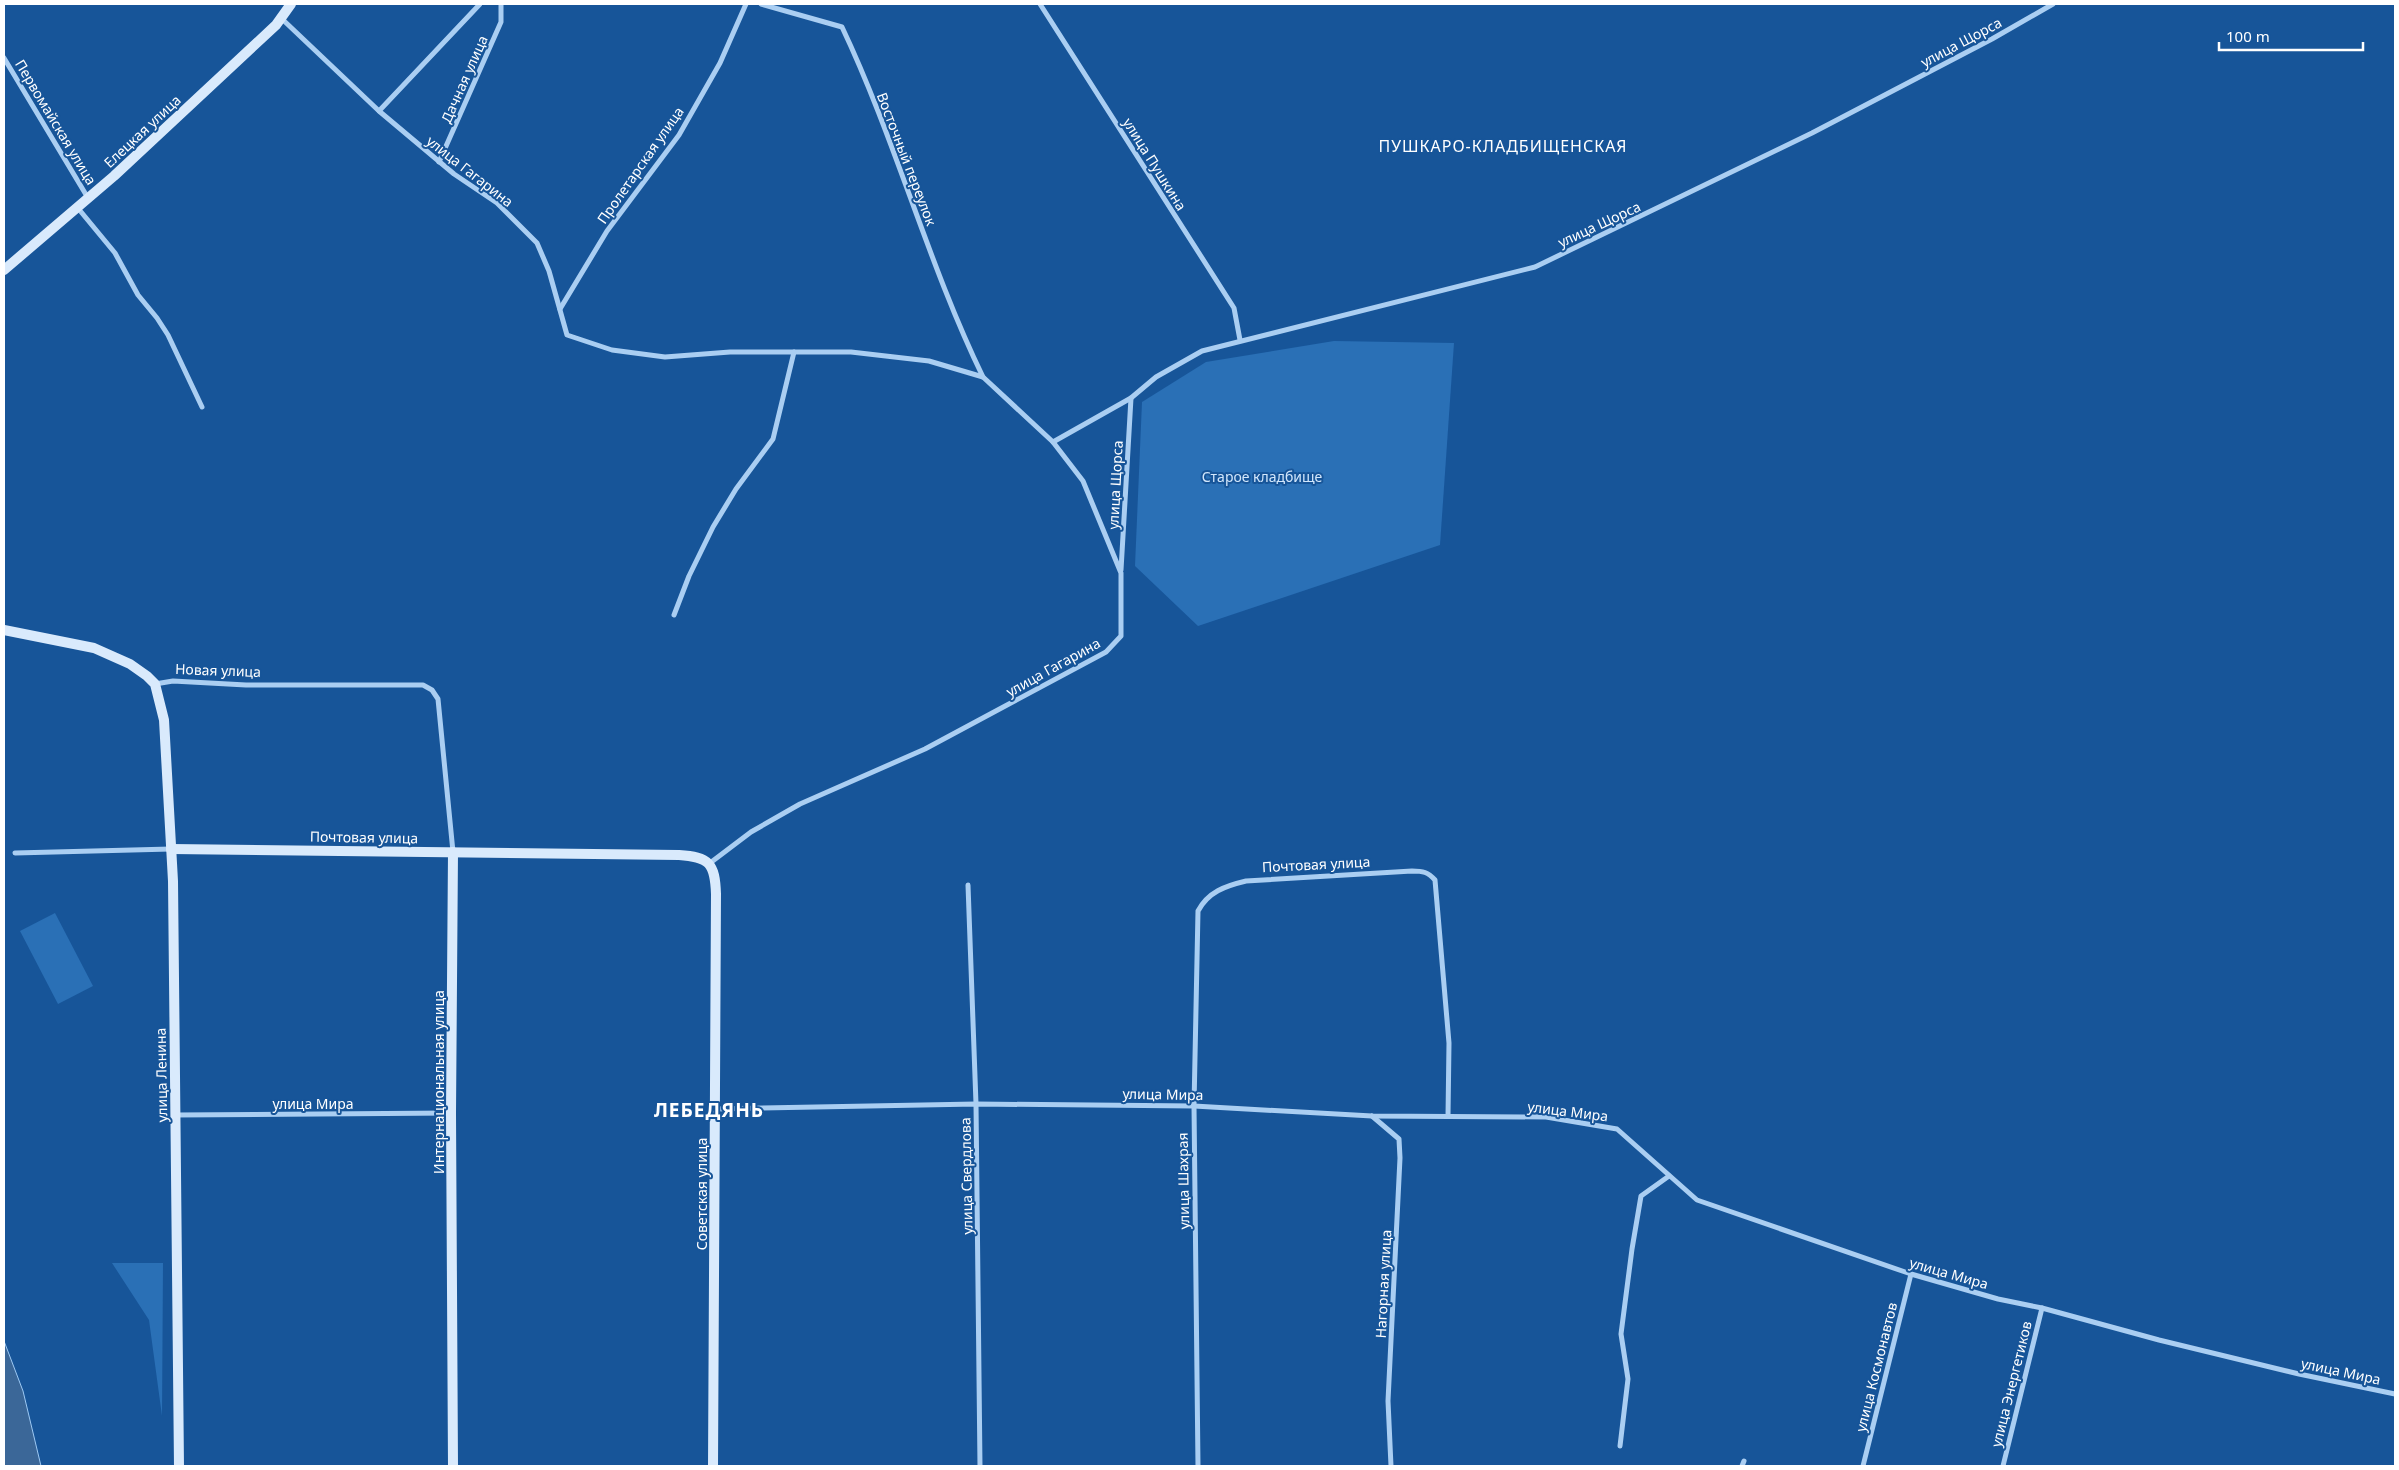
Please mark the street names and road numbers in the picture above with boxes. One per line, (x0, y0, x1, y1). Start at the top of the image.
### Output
street label: улица Щорса (1917, 13, 2005, 71)
street label: Дачная улица (436, 32, 492, 126)
street label: Первомайская улица (11, 56, 101, 188)
street label: Елецкая улица (99, 90, 185, 172)
street label: Восточный переулок (873, 90, 941, 229)
street label: Пролетарская улица (592, 103, 688, 227)
street label: улица Пушкина (1119, 114, 1191, 214)
street label: улица Гагарина (423, 131, 517, 211)
street label: улица Щорса (1555, 197, 1643, 251)
street label: улица Щорса (1103, 440, 1127, 530)
street label: улица Гагарина (1002, 633, 1104, 701)
street label: Новая улица (175, 659, 261, 681)
street label: Почтовая улица (310, 827, 418, 847)
street label: Почтовая улица (1261, 852, 1371, 876)
street label: Интернациональная улица (429, 990, 448, 1174)
street label: улица Ленина (151, 1028, 171, 1122)
street label: улица Мира (1122, 1084, 1204, 1104)
street label: улица Мира (272, 1094, 354, 1113)
street label: улица Мира (1527, 1097, 1609, 1125)
street label: улица Свердлова (955, 1117, 977, 1235)
street label: улица Шахрая (1173, 1132, 1193, 1230)
street label: Советская улица (692, 1138, 711, 1250)
street label: Нагорная улица (1371, 1229, 1395, 1339)
street label: улица Мира (1907, 1253, 1991, 1293)
street label: улица Космонавтов (1851, 1300, 1901, 1434)
street label: улица Энергетиков (1986, 1319, 2036, 1449)
street label: улица Мира (2299, 1353, 2383, 1389)

